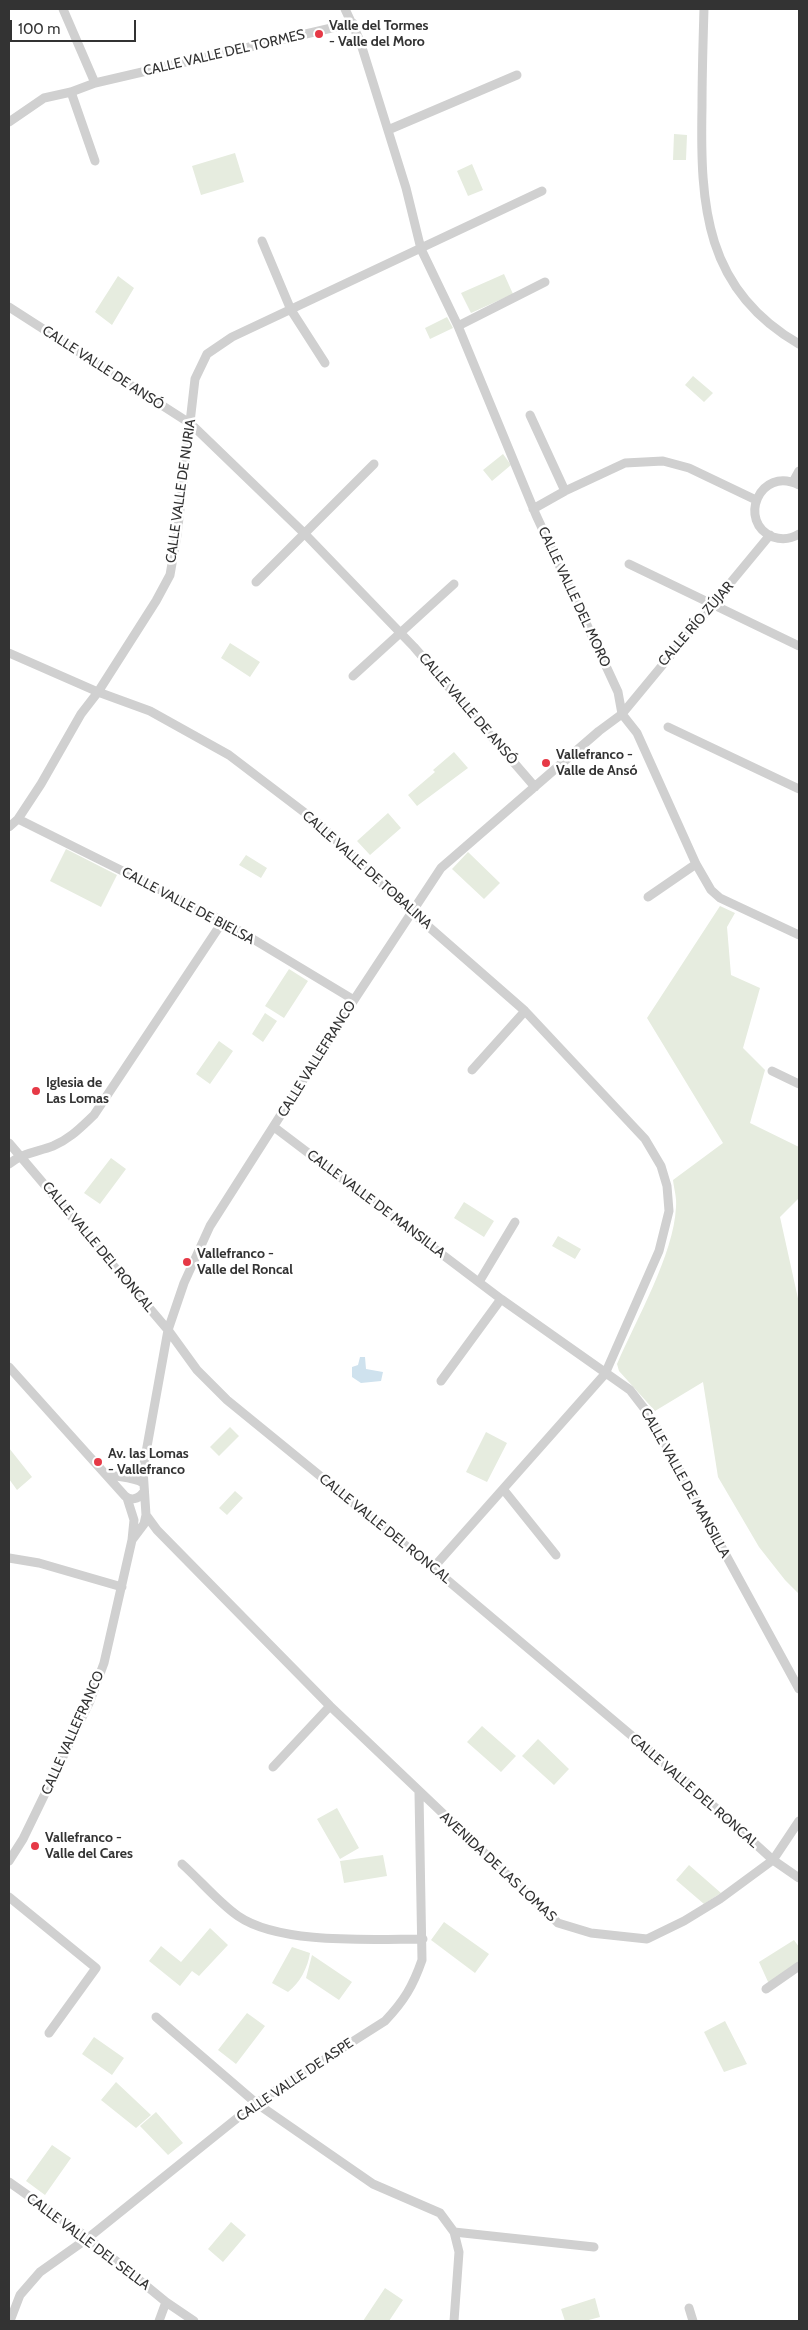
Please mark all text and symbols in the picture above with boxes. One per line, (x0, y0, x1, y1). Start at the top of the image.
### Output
scale bar (12, 10, 139, 42)
place label: Valle del Tormes - Valle del Moro (329, 18, 428, 50)
text: 100 m (18, 20, 60, 38)
street label: CALLE VALLE DEL TORMES (142, 26, 306, 80)
marker: Valle del Tormes - Valle del Moro (313, 28, 325, 40)
street label: CALLE VALLE DE ANSÓ (39, 322, 167, 414)
street label: CALLE VALLE DE NURIA (163, 418, 199, 564)
street label: CALLE VALLE DEL MORO (534, 524, 614, 670)
street label: CALLE RÍO ZÚJAR (655, 578, 737, 670)
street label: CALLE VALLE DE ANSÓ (415, 650, 521, 768)
place label: Vallefranco - Valle de Ansó (556, 747, 637, 780)
marker: Vallefranco - Valle de Ansó (540, 757, 552, 769)
street label: CALLE VALLE DE TOBALINA (299, 807, 435, 933)
street label: CALLE VALLE DE BIELSA (119, 864, 257, 948)
street label: CALLE VALLEFRANCO (274, 998, 360, 1120)
place label: Iglesia de Las Lomas (46, 1075, 109, 1108)
marker: Iglesia de Las Lomas (30, 1085, 42, 1097)
street label: CALLE VALLE DE MANSILLA (303, 1146, 449, 1262)
street label: CALLE VALLE DEL RONCAL (39, 1178, 157, 1316)
place label: Vallefranco - Valle del Roncal (197, 1246, 293, 1278)
marker: Vallefranco - Valle del Roncal (181, 1256, 193, 1268)
street label: CALLE VALLE DE MANSILLA (637, 1405, 733, 1561)
place label: Av. las Lomas - Vallefranco (108, 1446, 189, 1478)
marker: Av. las Lomas - Vallefranco (92, 1456, 104, 1468)
street label: CALLE VALLE DEL RONCAL (316, 1471, 454, 1587)
street label: CALLE VALLEFRANCO (38, 1668, 108, 1798)
street label: CALLE VALLE DEL RONCAL (626, 1731, 762, 1851)
street label: AVENIDA DE LAS LOMAS (436, 1809, 560, 1925)
place label: Vallefranco - Valle del Cares (45, 1830, 133, 1862)
marker: Vallefranco - Valle del Cares (29, 1840, 41, 1852)
street label: CALLE VALLE DE ASPE (233, 2035, 357, 2125)
street label: CALLE VALLE DEL SELLA (23, 2190, 153, 2294)

